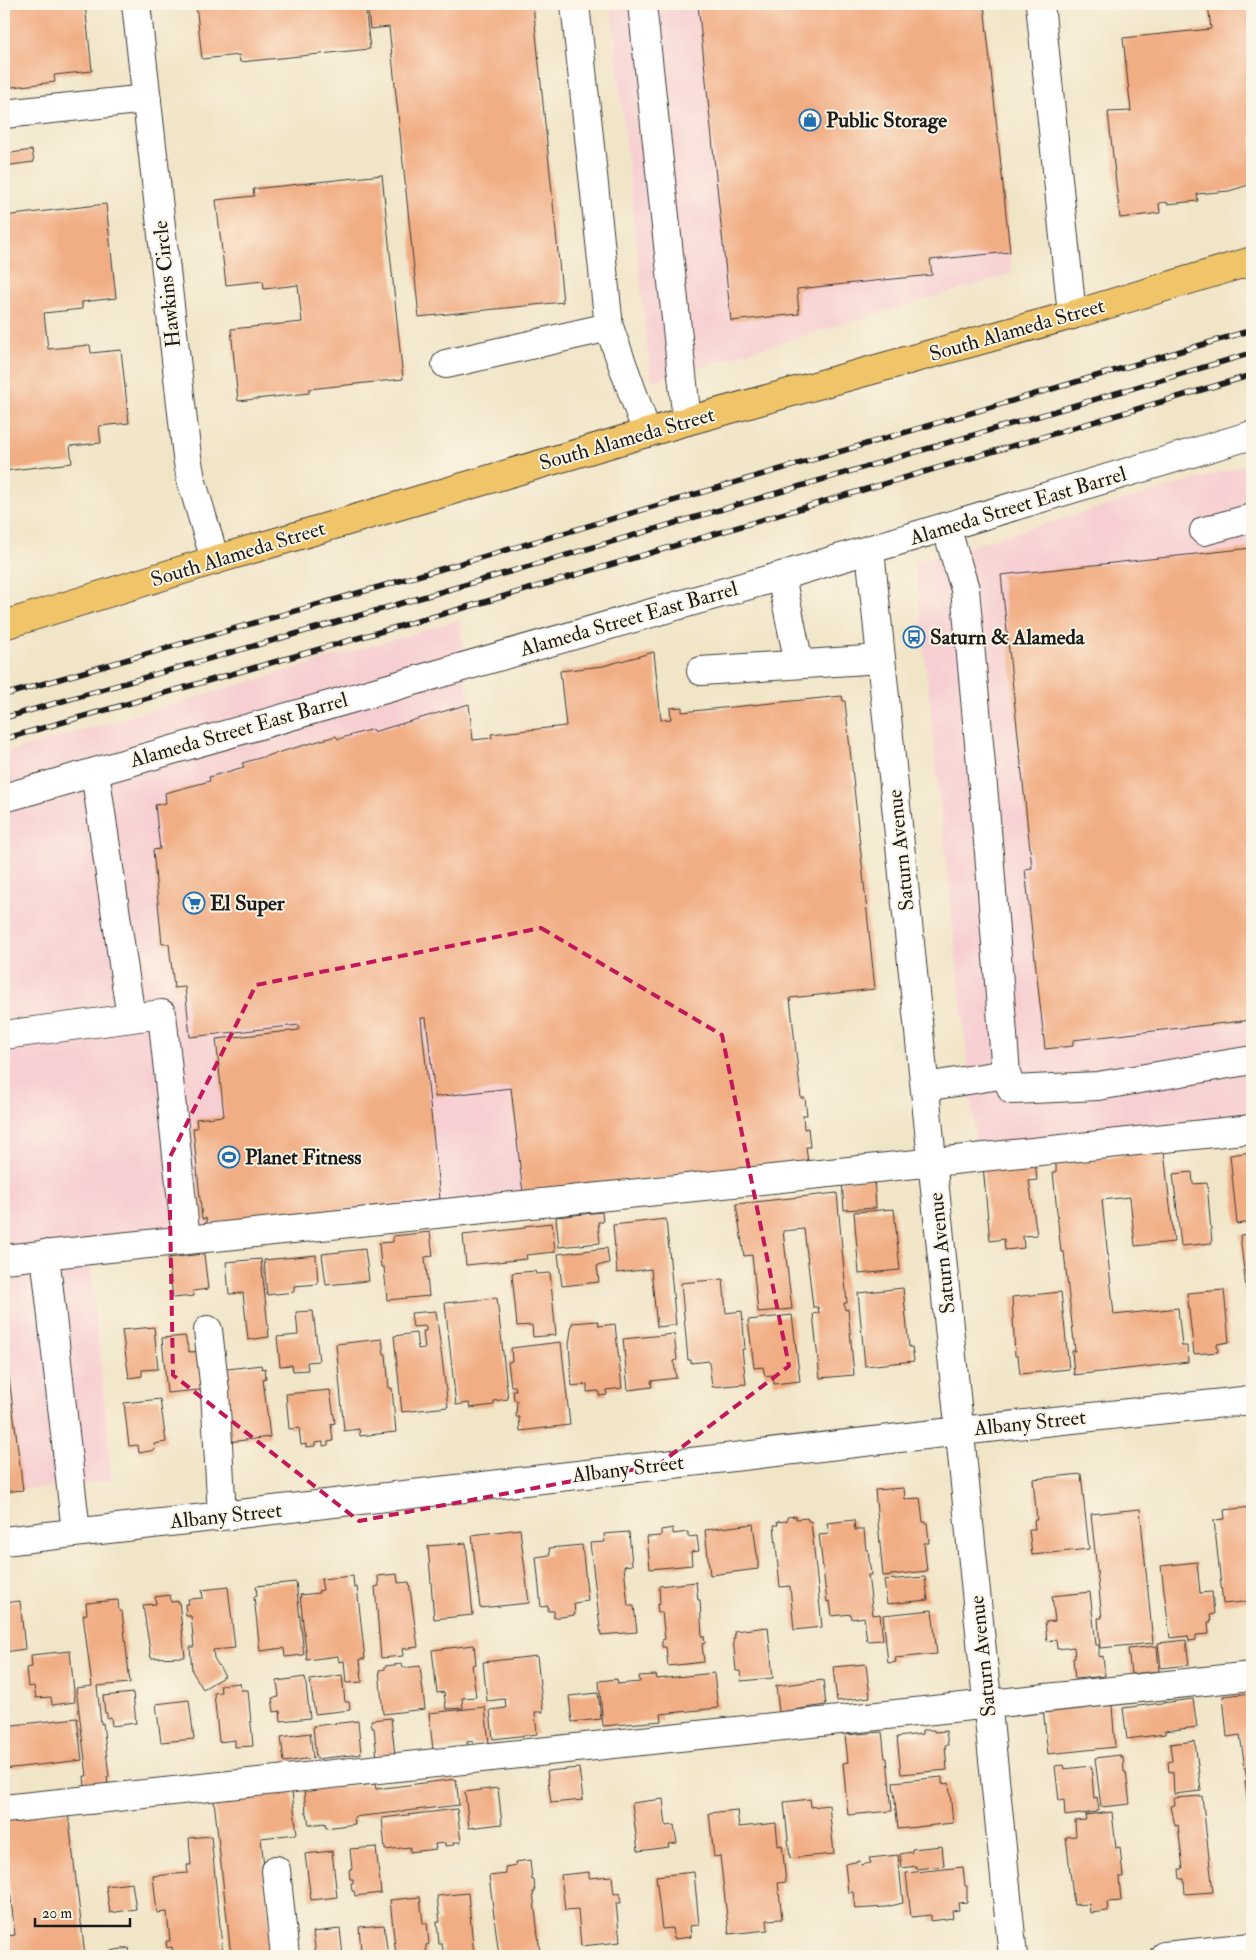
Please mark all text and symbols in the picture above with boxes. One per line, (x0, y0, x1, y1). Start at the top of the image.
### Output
place label: Public Storage (826, 107, 947, 134)
shop icon: Public Storage (798, 108, 822, 132)
street label: Hawkins Circle (147, 219, 187, 349)
street label: South Alameda Street (926, 292, 1108, 368)
street label: South Alameda Street (536, 401, 718, 477)
street label: Alameda Street East Barrel (905, 460, 1130, 552)
street label: South Alameda Street (147, 515, 329, 593)
street label: Alameda Street East Barrel (516, 575, 742, 663)
place label: Saturn & Alameda (930, 624, 1086, 651)
bus stop icon: Saturn & Alameda (902, 625, 926, 649)
street label: Alameda Street East Barrel (126, 686, 352, 774)
street label: Saturn Avenue (881, 788, 921, 912)
place label: El Super (210, 890, 286, 917)
supermarket icon: El Super (182, 891, 206, 915)
place label: Planet Fitness (245, 1144, 361, 1171)
sports icon: Planet Fitness (217, 1145, 241, 1169)
street label: Saturn Avenue (922, 1191, 962, 1315)
street label: Albany Street (972, 1404, 1087, 1442)
street label: Albany Street (570, 1449, 686, 1489)
street label: Albany Street (168, 1497, 283, 1535)
street label: Saturn Avenue (963, 1594, 1003, 1718)
scale bar (35, 1895, 130, 1927)
text: 20 m (42, 1904, 72, 1923)

